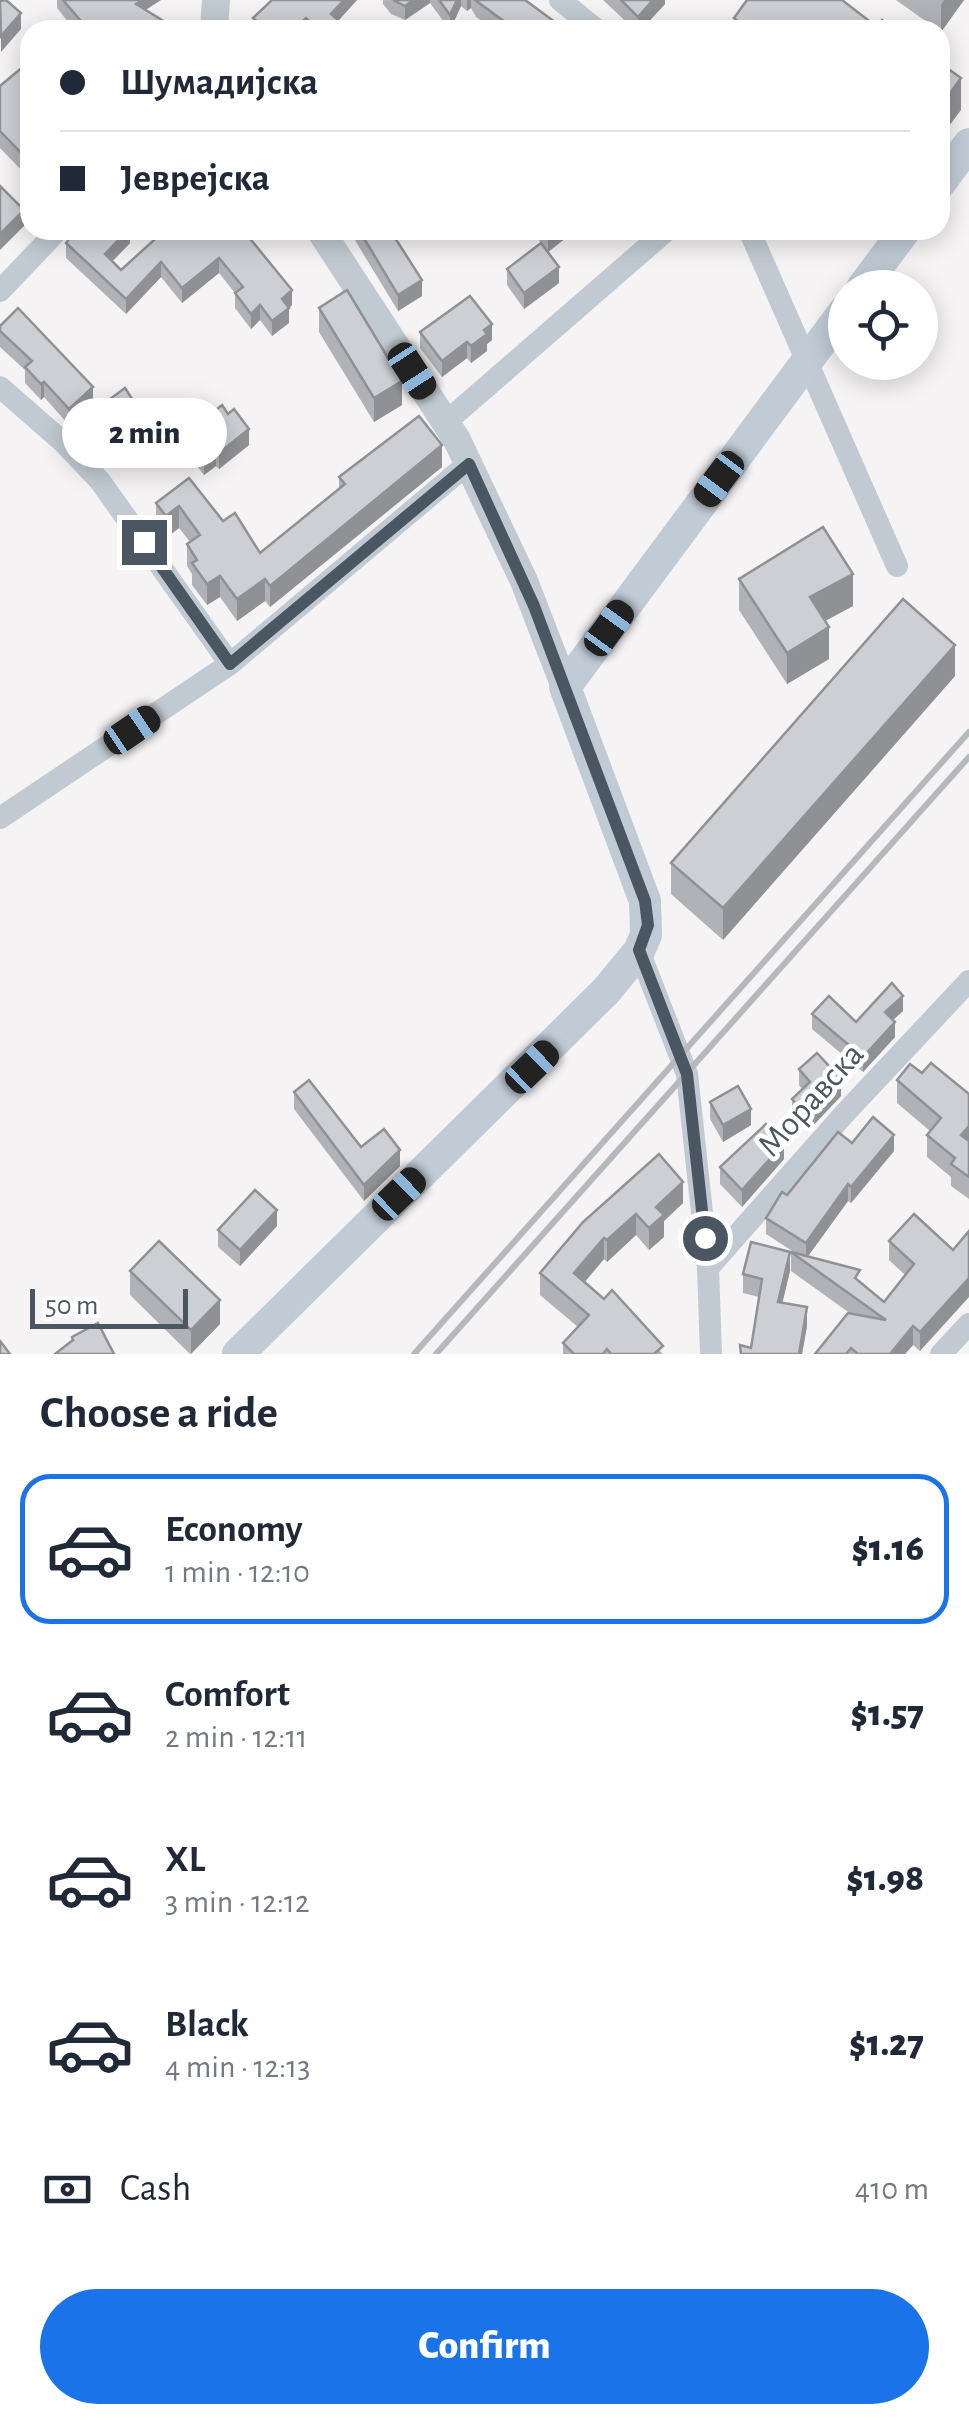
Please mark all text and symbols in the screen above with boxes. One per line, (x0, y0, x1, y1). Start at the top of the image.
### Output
text: Шумадијска (120, 64, 318, 102)
text: Јеврејска (120, 160, 270, 198)
map controls (828, 270, 938, 380)
button: locate (828, 270, 938, 380)
car (383, 338, 441, 404)
callout: 2 min (62, 397, 226, 467)
text: 2 min (109, 417, 180, 449)
car (689, 446, 749, 512)
route end (122, 520, 167, 565)
car (579, 595, 639, 661)
car (99, 701, 165, 759)
car (500, 1035, 564, 1099)
street label: Моравска (751, 1036, 871, 1164)
car (367, 1162, 431, 1226)
route start (683, 1216, 728, 1261)
scale bar (30, 1284, 188, 1328)
text: 50 m (45, 1292, 99, 1320)
text: Choose a ride (40, 1391, 278, 1436)
icon: car (45, 1504, 135, 1594)
text: Economy (165, 1511, 303, 1549)
text: $1.16 (851, 1530, 924, 1568)
text: 1 min · 12:10 (165, 1556, 310, 1588)
icon: car (45, 1669, 135, 1759)
text: Comfort (165, 1676, 290, 1714)
text: $1.57 (851, 1695, 924, 1733)
text: 2 min · 12:11 (165, 1721, 308, 1753)
icon: car (45, 1834, 135, 1924)
text: XL (165, 1841, 205, 1879)
text: $1.98 (846, 1860, 924, 1898)
text: 3 min · 12:12 (165, 1886, 310, 1918)
icon: car (45, 1999, 135, 2089)
text: Black (165, 2006, 249, 2044)
text: $1.27 (849, 2025, 924, 2063)
text: 4 min · 12:13 (165, 2051, 311, 2083)
icon: cash (40, 2162, 95, 2217)
text: Cash (120, 2170, 191, 2208)
text: 410 m (855, 2173, 929, 2205)
button: Confirm (40, 2289, 929, 2404)

